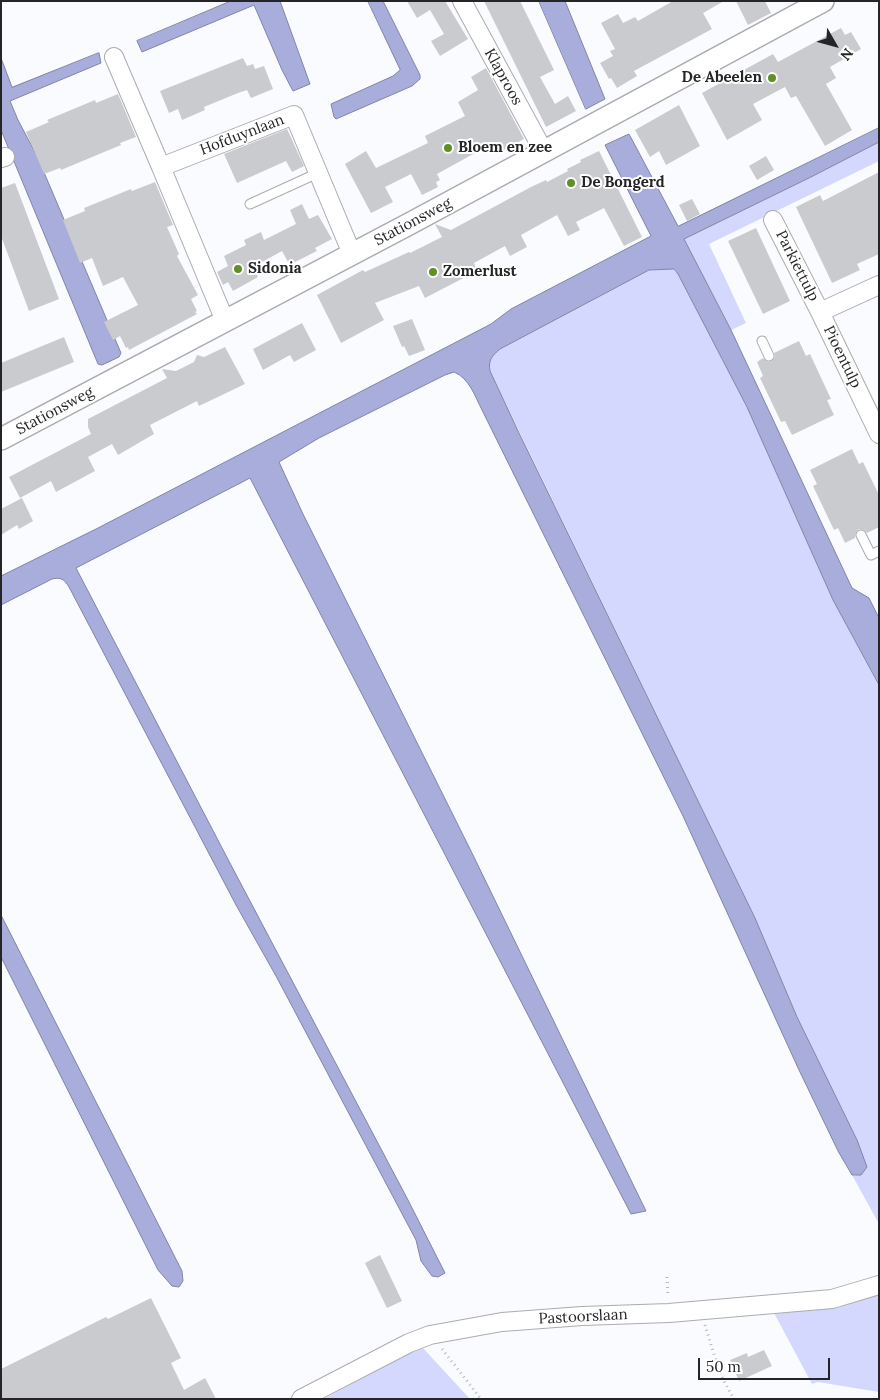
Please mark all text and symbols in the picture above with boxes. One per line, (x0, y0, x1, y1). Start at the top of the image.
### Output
north arrow (810, 20, 860, 70)
text: N (836, 44, 857, 64)
street label: Klaproos (480, 46, 526, 108)
place label: De Abeelen (682, 69, 762, 87)
marker: De Abeelen (766, 72, 778, 84)
street label: Hofduynlaan (197, 111, 287, 159)
place label: Bloem en zee (458, 139, 552, 157)
marker: Bloem en zee (442, 142, 454, 154)
place label: De Bongerd (581, 174, 665, 192)
marker: De Bongerd (565, 177, 577, 189)
street label: Stationsweg (371, 194, 455, 250)
street label: Parkiettulp (771, 228, 823, 304)
place label: Sidonia (248, 260, 302, 278)
marker: Sidonia (232, 263, 244, 275)
place label: Zomerlust (443, 263, 517, 281)
marker: Zomerlust (427, 266, 439, 278)
street label: Pioentulp (819, 323, 865, 391)
street label: Stationsweg (13, 383, 97, 439)
street label: Pastoorslaan (538, 1306, 628, 1328)
scale bar (700, 1348, 832, 1380)
text: 50 m (706, 1357, 741, 1376)

